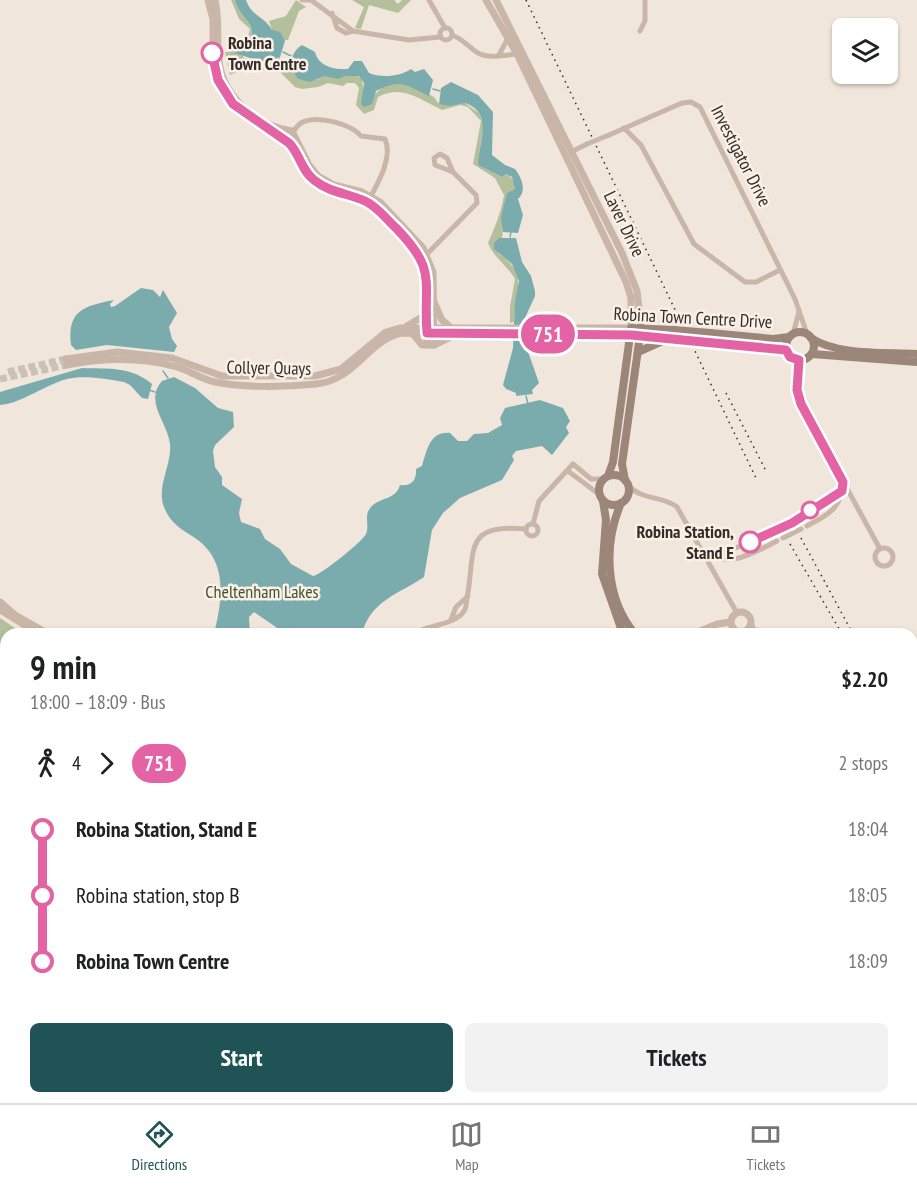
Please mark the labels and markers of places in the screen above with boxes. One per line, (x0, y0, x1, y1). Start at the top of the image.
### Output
place label: Robina Town Centre (228, 31, 307, 75)
marker: Robina Town Centre (201, 42, 223, 64)
unlabelled marker (801, 501, 819, 519)
place label: Robina Station, Stand E (637, 520, 734, 564)
marker: Robina Station, Stand E (739, 531, 761, 553)

